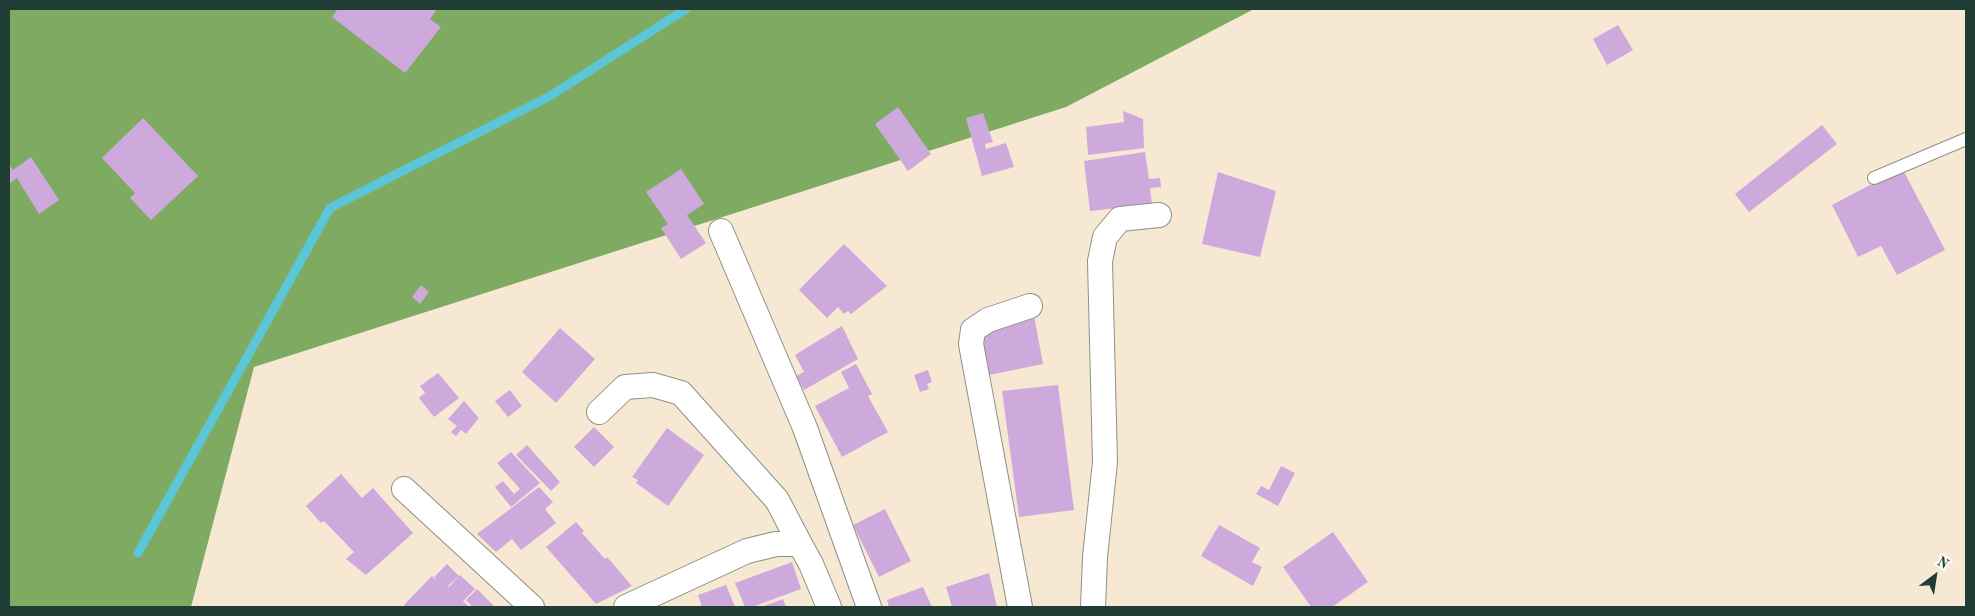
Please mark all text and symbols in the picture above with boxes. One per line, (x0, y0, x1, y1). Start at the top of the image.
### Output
north arrow (1910, 551, 1960, 601)
text: N (1935, 554, 1951, 572)

